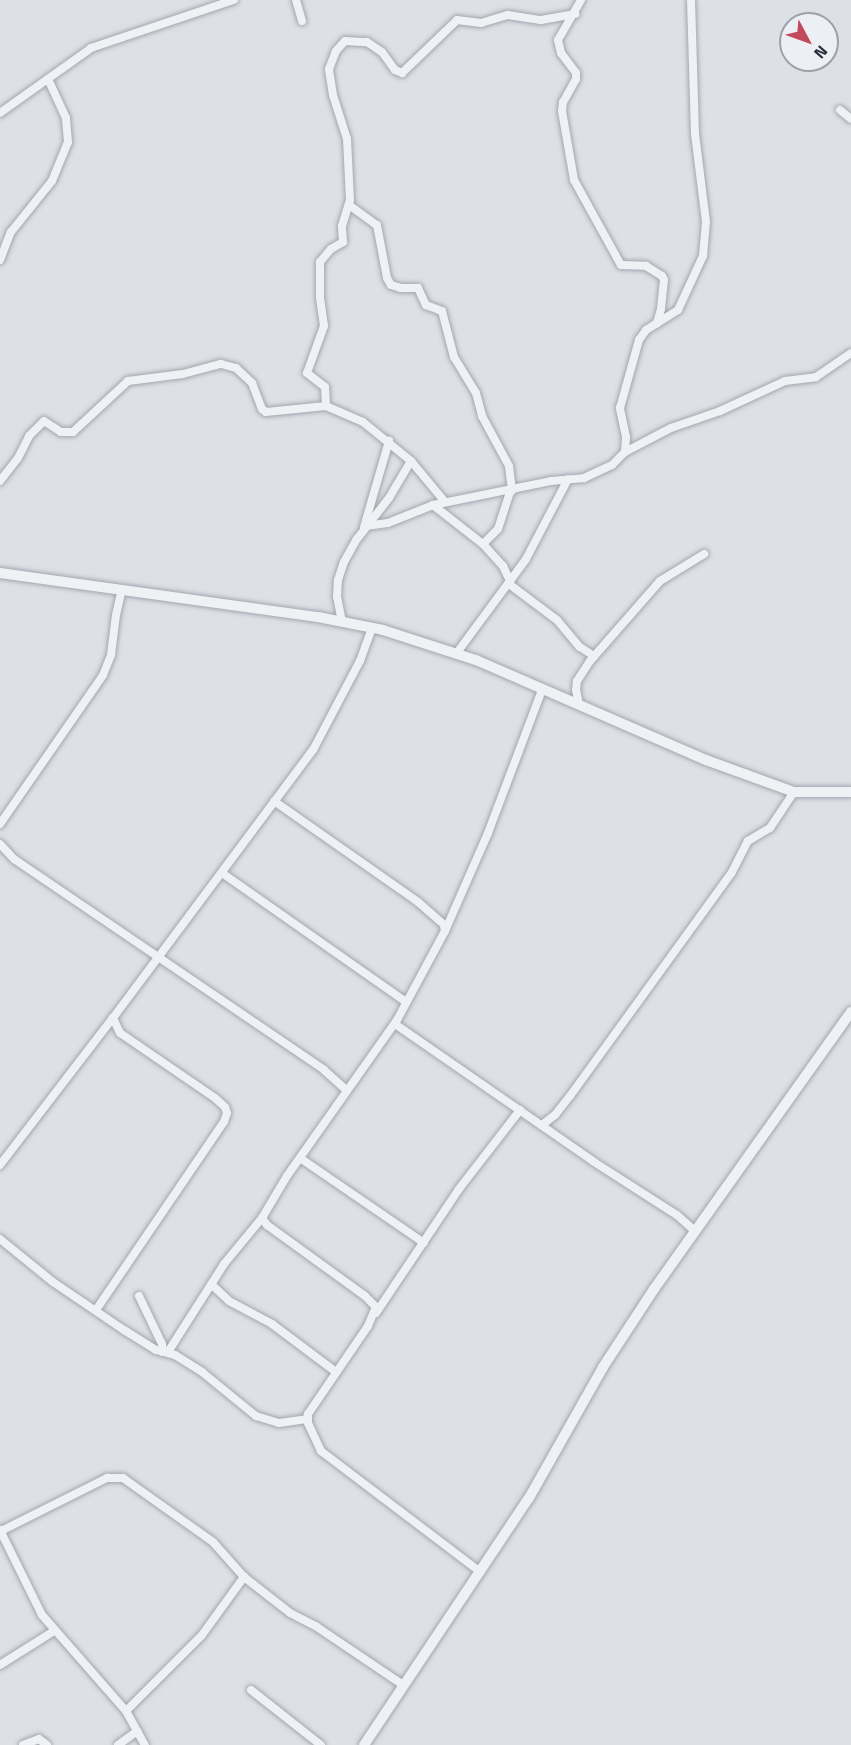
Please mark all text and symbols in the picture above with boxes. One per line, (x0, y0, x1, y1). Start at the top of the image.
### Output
north arrow (779, 12, 839, 72)
text: N (808, 40, 834, 65)

